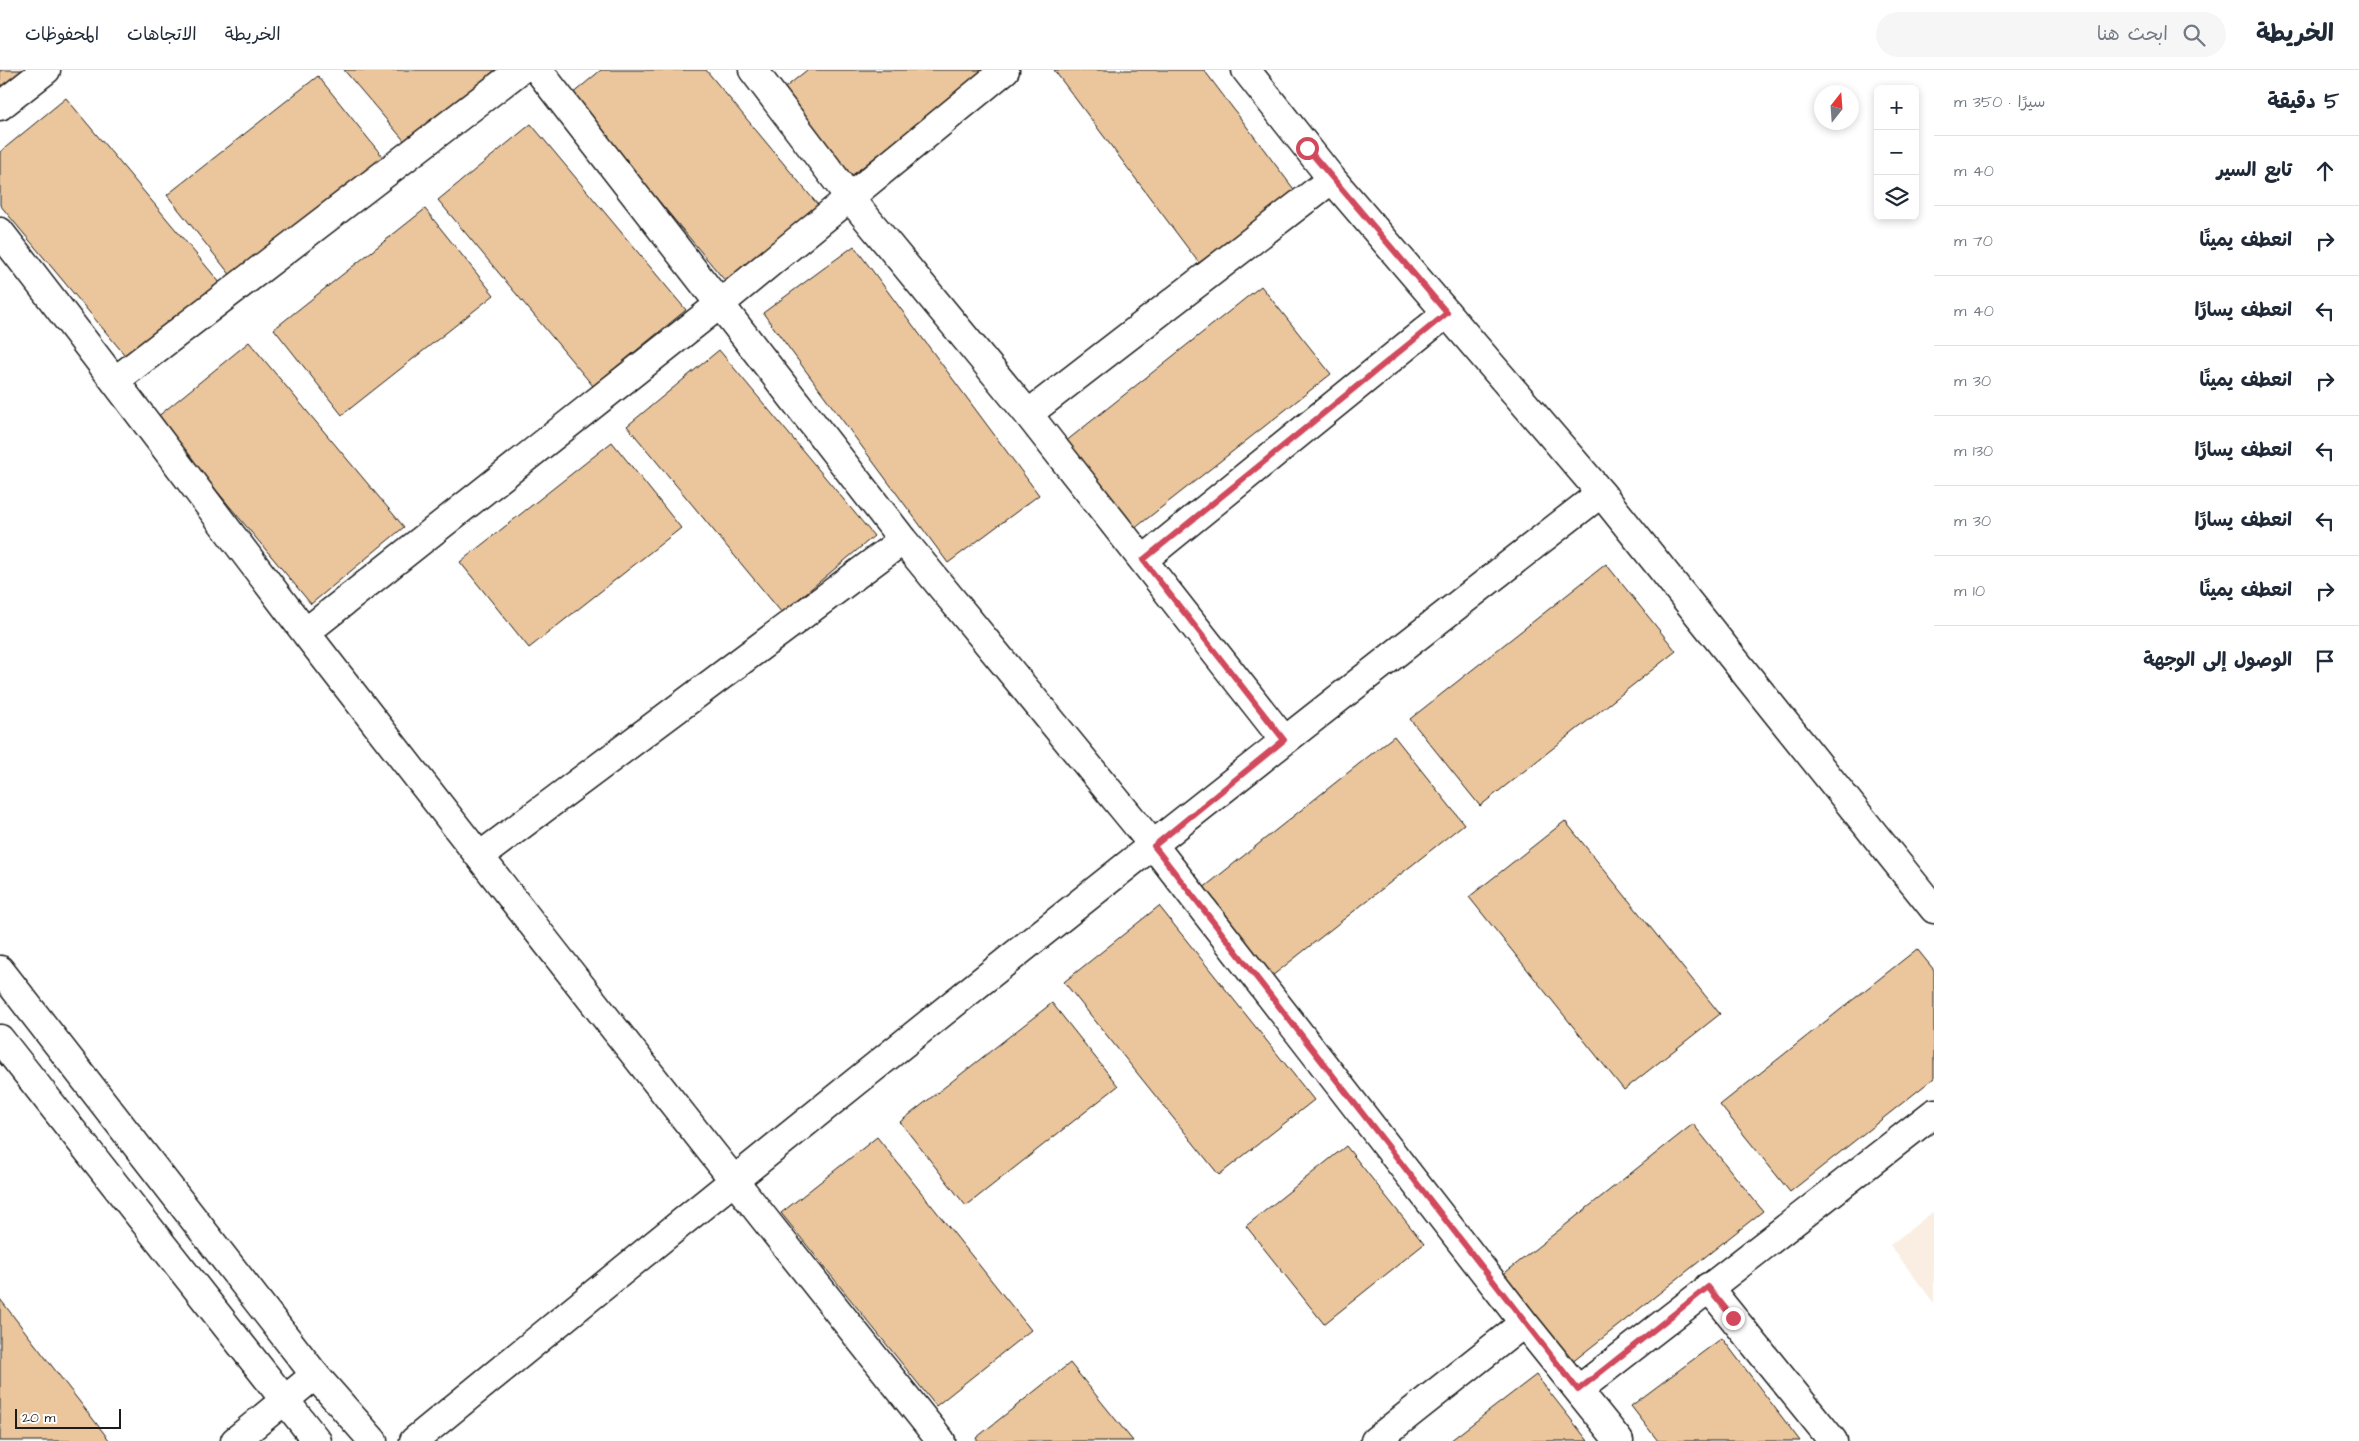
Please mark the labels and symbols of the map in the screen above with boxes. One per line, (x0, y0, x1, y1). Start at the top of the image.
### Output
north arrow (1814, 85, 1859, 130)
route start (1296, 137, 1319, 160)
route end (1722, 1307, 1745, 1330)
scale bar (15, 1406, 121, 1429)

